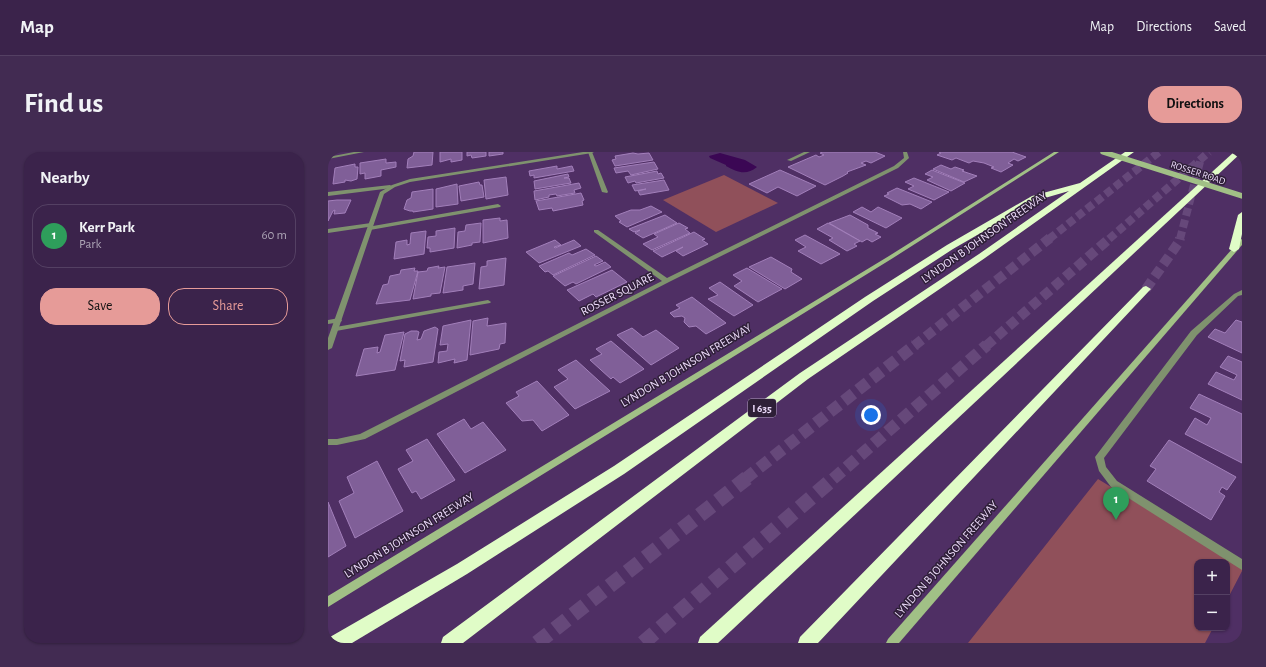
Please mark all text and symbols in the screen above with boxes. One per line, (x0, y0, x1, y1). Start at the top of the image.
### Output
text: Map (20, 18, 54, 37)
text: Map (1090, 20, 1114, 34)
text: Directions (1136, 20, 1192, 34)
text: Saved (1214, 20, 1246, 34)
button: Directions (1148, 86, 1242, 123)
text: Find us (24, 90, 103, 118)
street label: ROSSER ROAD (1169, 159, 1227, 187)
text: Nearby (40, 169, 90, 186)
street label: LYNDON B JOHNSON FREEWAY (919, 189, 1050, 285)
text: Kerr Park (79, 220, 135, 235)
text: 1 (52, 229, 56, 242)
text: 60 m (261, 229, 287, 242)
text: Park (79, 238, 101, 251)
street label: ROSSER SQUARE (579, 270, 656, 318)
button: Save (40, 288, 160, 325)
button: Share (168, 288, 288, 325)
street label: LYNDON B JOHNSON FREEWAY (618, 321, 754, 409)
road number: I 635 (748, 399, 776, 417)
your location (861, 405, 881, 425)
pin: 1 (1103, 487, 1129, 520)
street label: LYNDON B JOHNSON FREEWAY (342, 490, 477, 580)
street label: LYNDON B JOHNSON FREEWAY (892, 498, 1000, 620)
map controls (1194, 559, 1230, 631)
button: + (1194, 559, 1230, 595)
button: − (1194, 595, 1230, 631)

